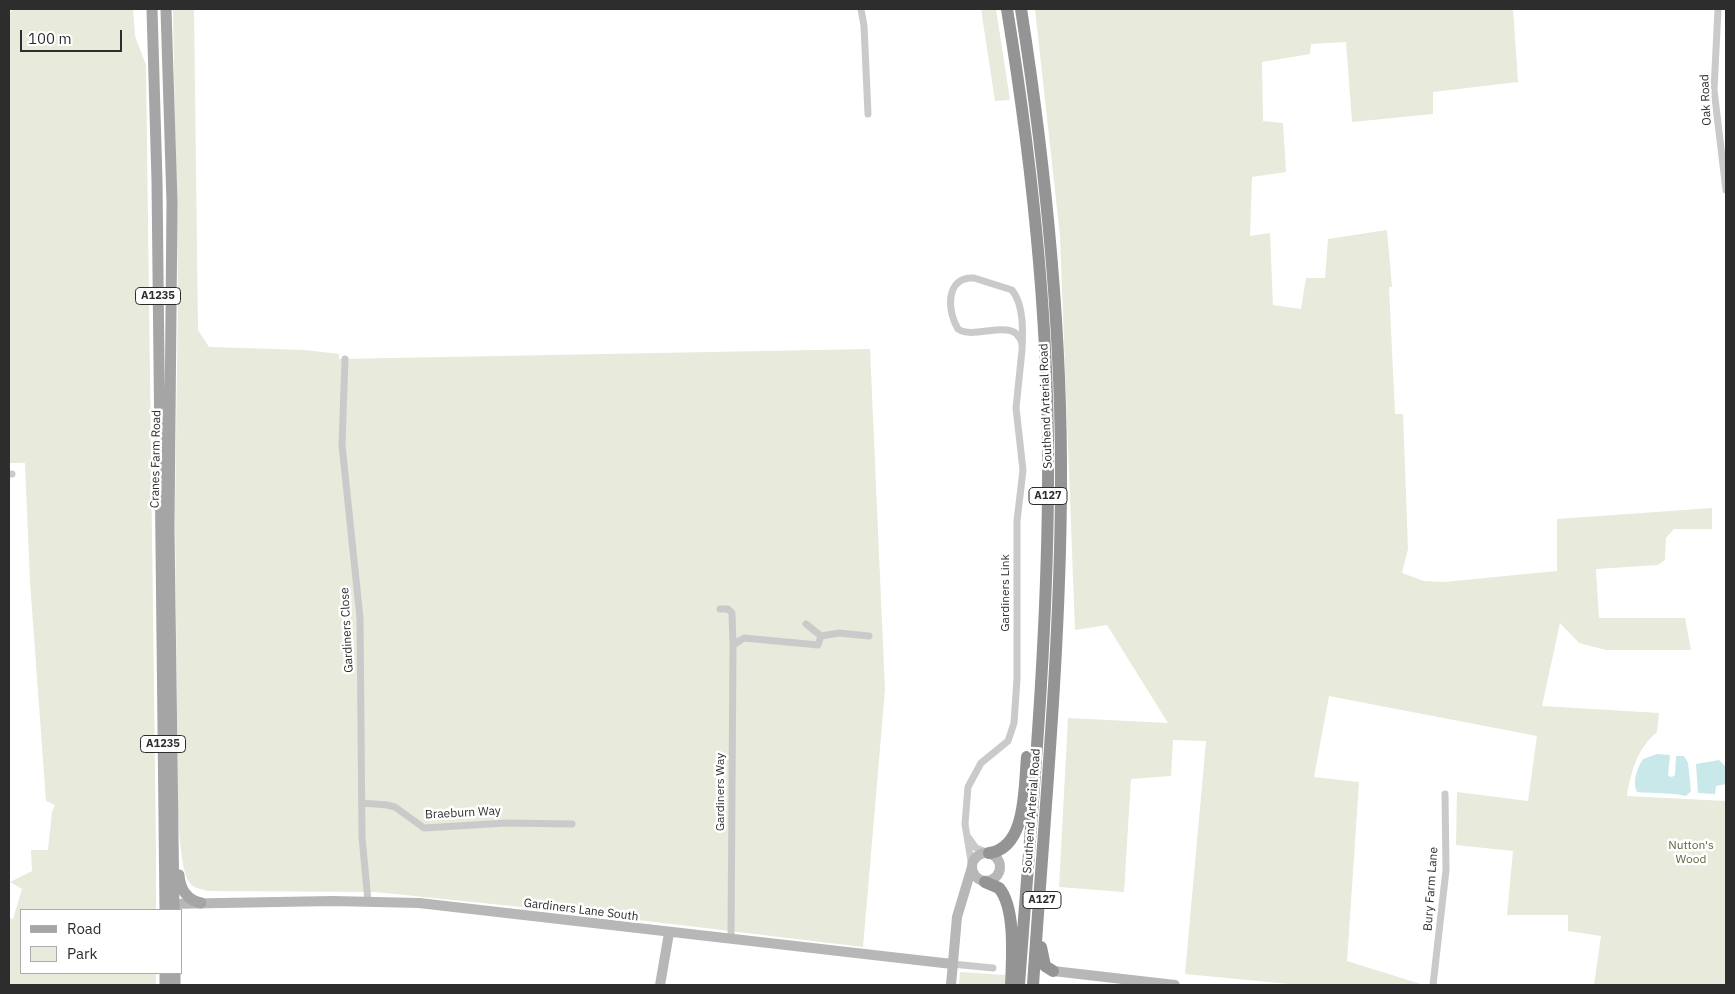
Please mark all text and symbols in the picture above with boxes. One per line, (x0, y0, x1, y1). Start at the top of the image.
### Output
scale bar (22, 20, 125, 52)
text: 100 m (28, 29, 72, 48)
street label: Oak Road (1697, 74, 1715, 126)
road number: A1235 (136, 288, 180, 304)
street label: Southend Arterial Road (1037, 343, 1055, 469)
street label: Cranes Farm Road (148, 410, 164, 508)
road number: A127 (1029, 488, 1067, 504)
street label: Gardiners Link (999, 554, 1013, 632)
street label: Gardiners Close (338, 587, 356, 673)
road number: A1235 (140, 736, 186, 752)
street label: Southend Arterial Road (1020, 748, 1044, 874)
street label: Gardiners Way (714, 753, 728, 831)
street label: Braeburn Way (425, 804, 501, 822)
park label: Nutton's Wood (1668, 839, 1714, 867)
street label: Bury Farm Lane (1421, 847, 1441, 931)
road number: A127 (1023, 892, 1061, 908)
street label: Gardiners Lane South (523, 896, 639, 924)
legend (20, 909, 182, 974)
text: Road (67, 919, 102, 938)
text: Park (67, 944, 97, 963)

